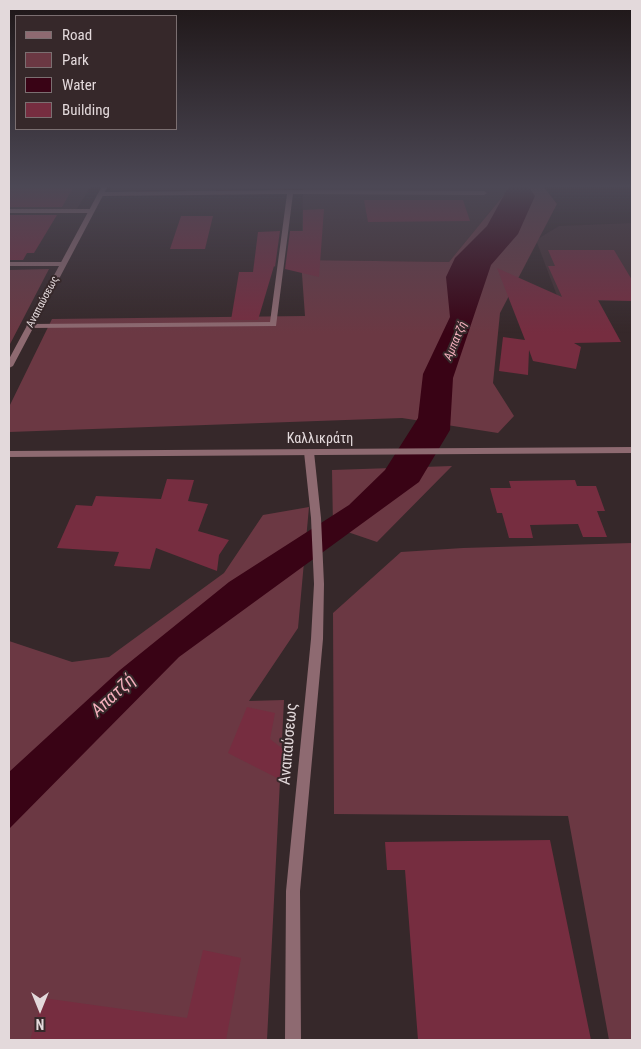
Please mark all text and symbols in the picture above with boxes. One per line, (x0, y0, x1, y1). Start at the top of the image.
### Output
legend (15, 15, 178, 130)
text: Road (62, 26, 92, 44)
text: Park (62, 51, 89, 69)
text: Water (62, 76, 96, 94)
text: Building (62, 101, 110, 119)
street label: Αναπαύσεως (24, 274, 62, 330)
water label: Αμπατζή (441, 319, 471, 363)
street label: Καλλικράτη (287, 431, 353, 447)
water label: Απατζή (87, 670, 141, 722)
street label: Αναπαύσεως (276, 702, 302, 786)
north arrow (15, 984, 65, 1034)
text: N (36, 1016, 44, 1032)

